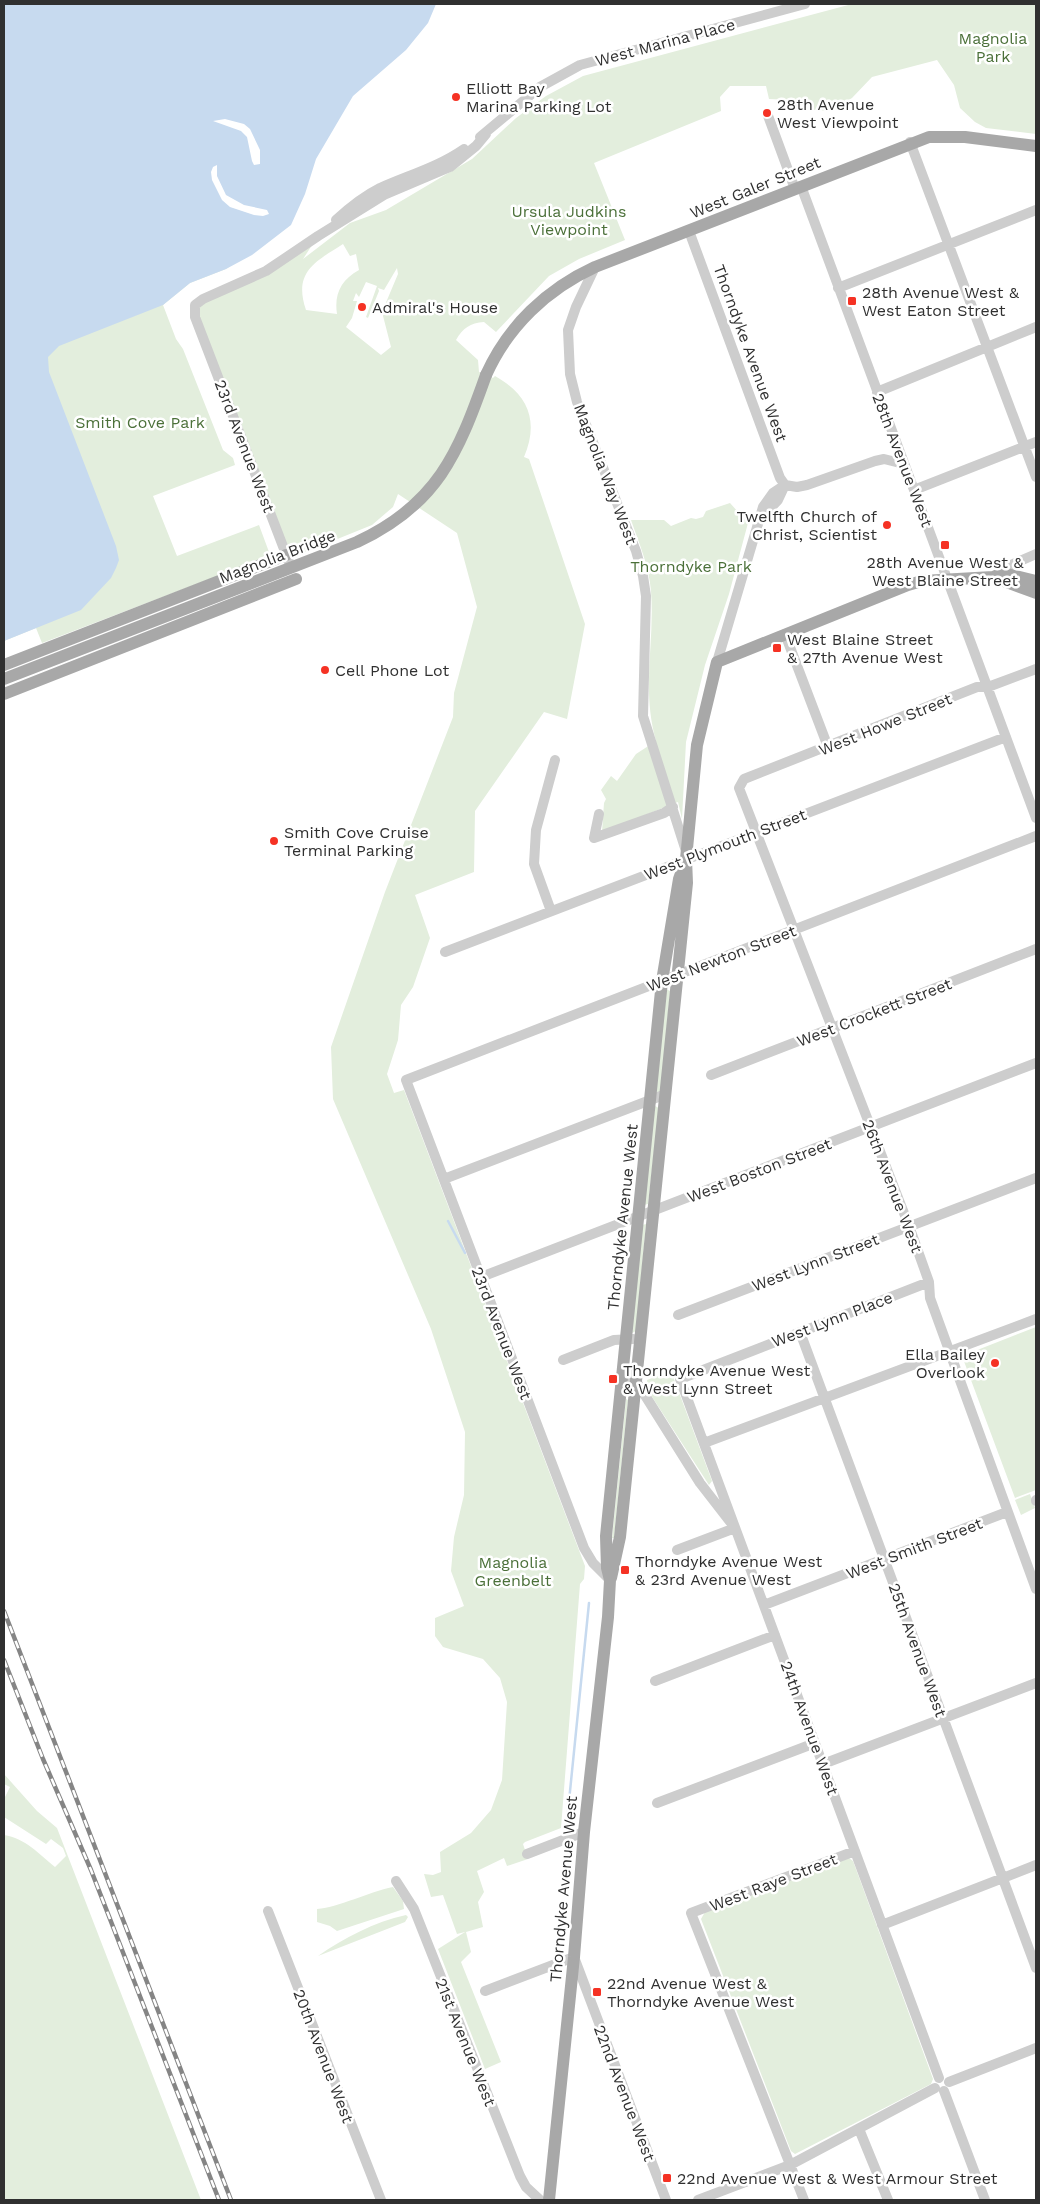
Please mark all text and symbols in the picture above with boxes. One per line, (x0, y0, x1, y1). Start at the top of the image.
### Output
street label: West Marina Place (593, 15, 737, 70)
park label: Magnolia Park (959, 29, 1027, 66)
place label: Elliott Bay Marina Parking Lot (466, 79, 612, 116)
marker: Elliott Bay Marina Parking Lot (450, 91, 462, 103)
place label: 28th Avenue West Viewpoint (777, 95, 899, 132)
marker: 28th Avenue West Viewpoint (761, 107, 773, 119)
street label: West Galer Street (687, 152, 824, 222)
park label: Ursula Judkins Viewpoint (512, 202, 626, 239)
street label: Thorndyke Avenue West (710, 262, 792, 445)
place label: 28th Avenue West & West Eaton Street (862, 283, 1020, 320)
marker: 28th Avenue West & West Eaton Street (846, 295, 858, 307)
place label: Admiral's House (372, 298, 498, 317)
marker: Admiral's House (356, 301, 368, 313)
street label: 23rd Avenue West (210, 377, 279, 516)
street label: 28th Avenue West (868, 391, 937, 530)
street label: Magnolia Way West (570, 401, 641, 547)
park label: Smith Cove Park (75, 413, 205, 432)
place label: Twelfth Church of Christ, Scientist (736, 507, 878, 544)
marker: Twelfth Church of Christ, Scientist (881, 519, 893, 531)
street label: Magnolia Bridge (216, 526, 338, 587)
marker: 28th Avenue West & West Blaine Street (939, 539, 951, 551)
place label: 28th Avenue West & West Blaine Street (867, 553, 1024, 590)
park label: Thorndyke Park (630, 557, 752, 576)
place label: West Blaine Street & 27th Avenue West (787, 630, 943, 667)
marker: West Blaine Street & 27th Avenue West (771, 642, 783, 654)
place label: Cell Phone Lot (335, 661, 450, 680)
marker: Cell Phone Lot (319, 664, 331, 676)
street label: West Howe Street (816, 689, 955, 760)
street label: West Plymouth Street (641, 805, 809, 884)
place label: Smith Cove Cruise Terminal Parking (284, 823, 429, 860)
marker: Smith Cove Cruise Terminal Parking (268, 835, 280, 847)
street label: West Newton Street (644, 921, 799, 996)
street label: West Crockett Street (794, 974, 955, 1051)
street label: 26th Avenue West (858, 1117, 927, 1256)
street label: Thorndyke Avenue West (603, 1123, 642, 1311)
street label: West Boston Street (684, 1134, 834, 1207)
street label: West Lynn Street (749, 1229, 882, 1295)
street label: 23rd Avenue West (467, 1264, 536, 1403)
street label: West Lynn Place (769, 1288, 895, 1351)
place label: Ella Bailey Overlook (905, 1345, 986, 1382)
marker: Ella Bailey Overlook (989, 1357, 1001, 1369)
place label: Thorndyke Avenue West & West Lynn Street (623, 1361, 811, 1398)
marker: Thorndyke Avenue West & West Lynn Street (607, 1373, 619, 1385)
street label: West Smith Street (843, 1514, 985, 1583)
place label: Thorndyke Avenue West & 23rd Avenue West (635, 1552, 823, 1589)
park label: Magnolia Greenbelt (475, 1553, 552, 1590)
marker: Thorndyke Avenue West & 23rd Avenue West (619, 1564, 631, 1576)
street label: 25th Avenue West (885, 1581, 951, 1720)
street label: 24th Avenue West (777, 1659, 843, 1798)
street label: Thorndyke Avenue West (546, 1795, 581, 1983)
street label: West Raye Street (707, 1849, 840, 1916)
place label: 22nd Avenue West & Thorndyke Avenue West (607, 1974, 795, 2011)
street label: 21st Avenue West (431, 1975, 500, 2109)
marker: 22nd Avenue West & Thorndyke Avenue West (591, 1986, 603, 1998)
street label: 20th Avenue West (289, 1987, 358, 2126)
street label: 22nd Avenue West (590, 2022, 659, 2164)
place label: 22nd Avenue West & West Armour Street (677, 2169, 998, 2188)
marker: 22nd Avenue West & West Armour Street (661, 2172, 673, 2184)

